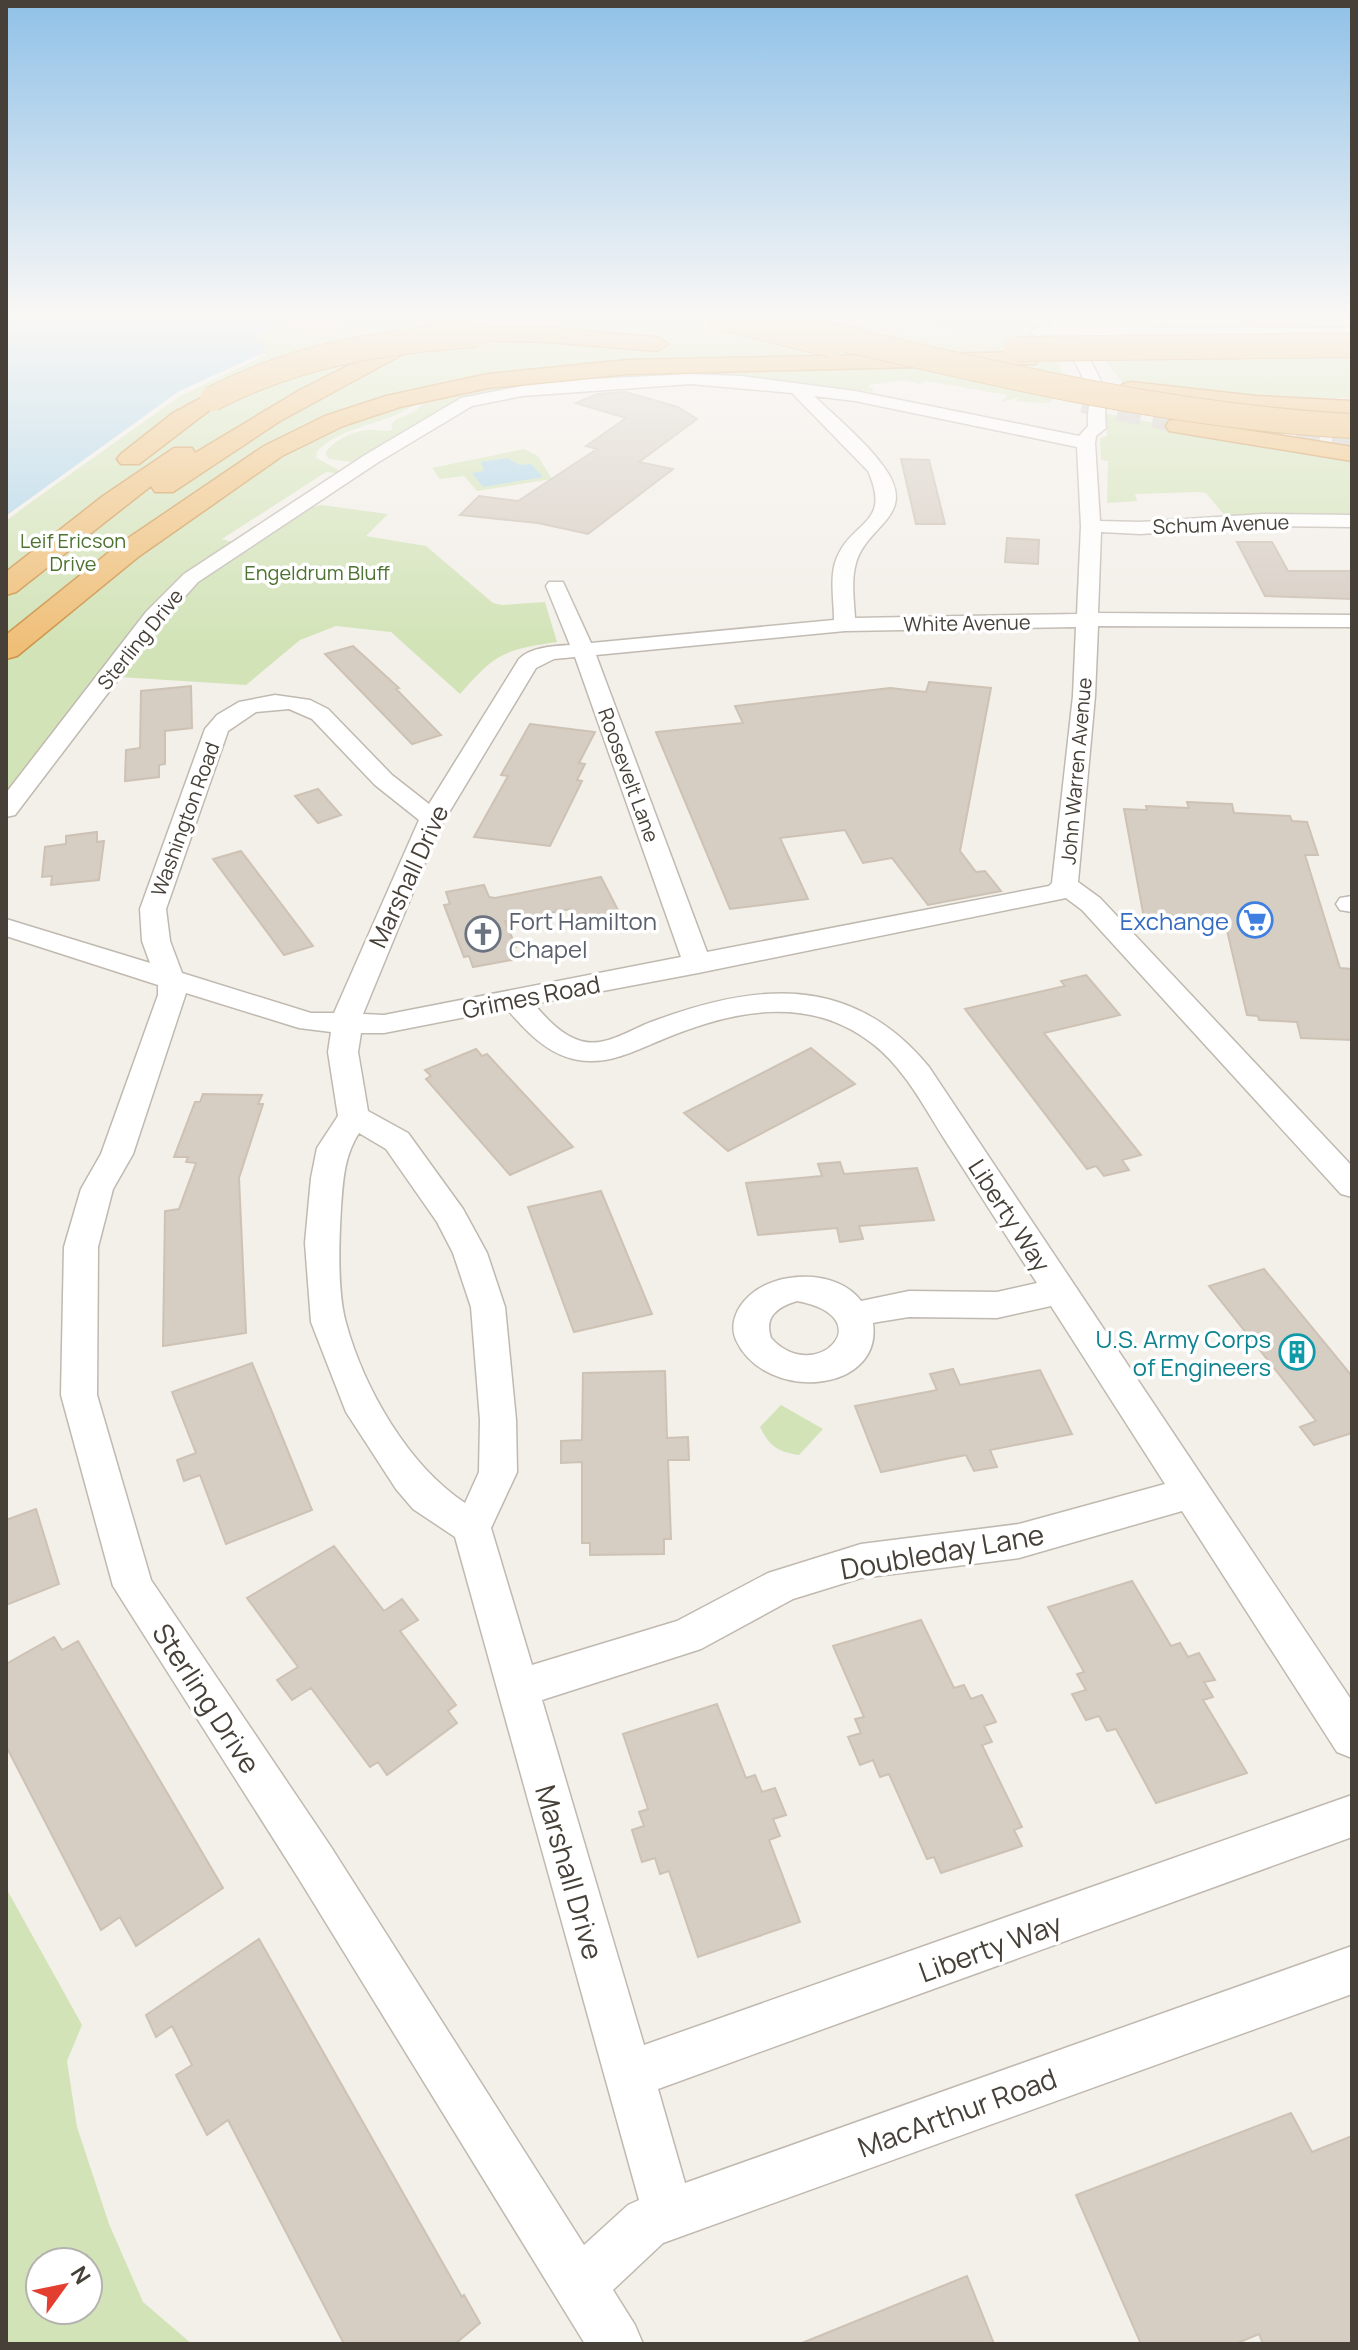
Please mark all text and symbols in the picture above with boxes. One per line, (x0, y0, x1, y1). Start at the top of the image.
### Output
street label: Schum Avenue (1152, 508, 1290, 540)
park label: Leif Ericson Drive (20, 527, 126, 577)
park label: Engeldrum Bluff (244, 559, 390, 586)
street label: Sterling Drive (91, 583, 189, 695)
street label: White Avenue (903, 608, 1031, 638)
street label: John Warren Avenue (1054, 676, 1098, 866)
street label: Roosevelt Lane (592, 704, 666, 846)
street label: Washington Road (145, 738, 225, 900)
street label: Marshall Drive (361, 799, 455, 953)
supermarket icon: Exchange (1236, 901, 1274, 939)
place label: Fort Hamilton Chapel (509, 904, 657, 965)
place label: Exchange (1120, 904, 1229, 937)
church icon: Fort Hamilton Chapel (464, 915, 502, 953)
street label: Grimes Road (459, 966, 603, 1026)
street label: Liberty Way (961, 1152, 1059, 1278)
place label: U.S. Army Corps of Engineers (1096, 1322, 1271, 1383)
building icon: U.S. Army Corps of Engineers (1278, 1333, 1316, 1371)
street label: Doubleday Lane (837, 1514, 1047, 1588)
street label: Sterling Drive (144, 1616, 270, 1780)
street label: Marshall Drive (527, 1780, 613, 1964)
street label: Liberty Way (913, 1904, 1067, 1990)
street label: MacArthur Road (852, 2058, 1062, 2166)
north arrow (24, 2246, 104, 2326)
text: N (64, 2260, 98, 2290)

